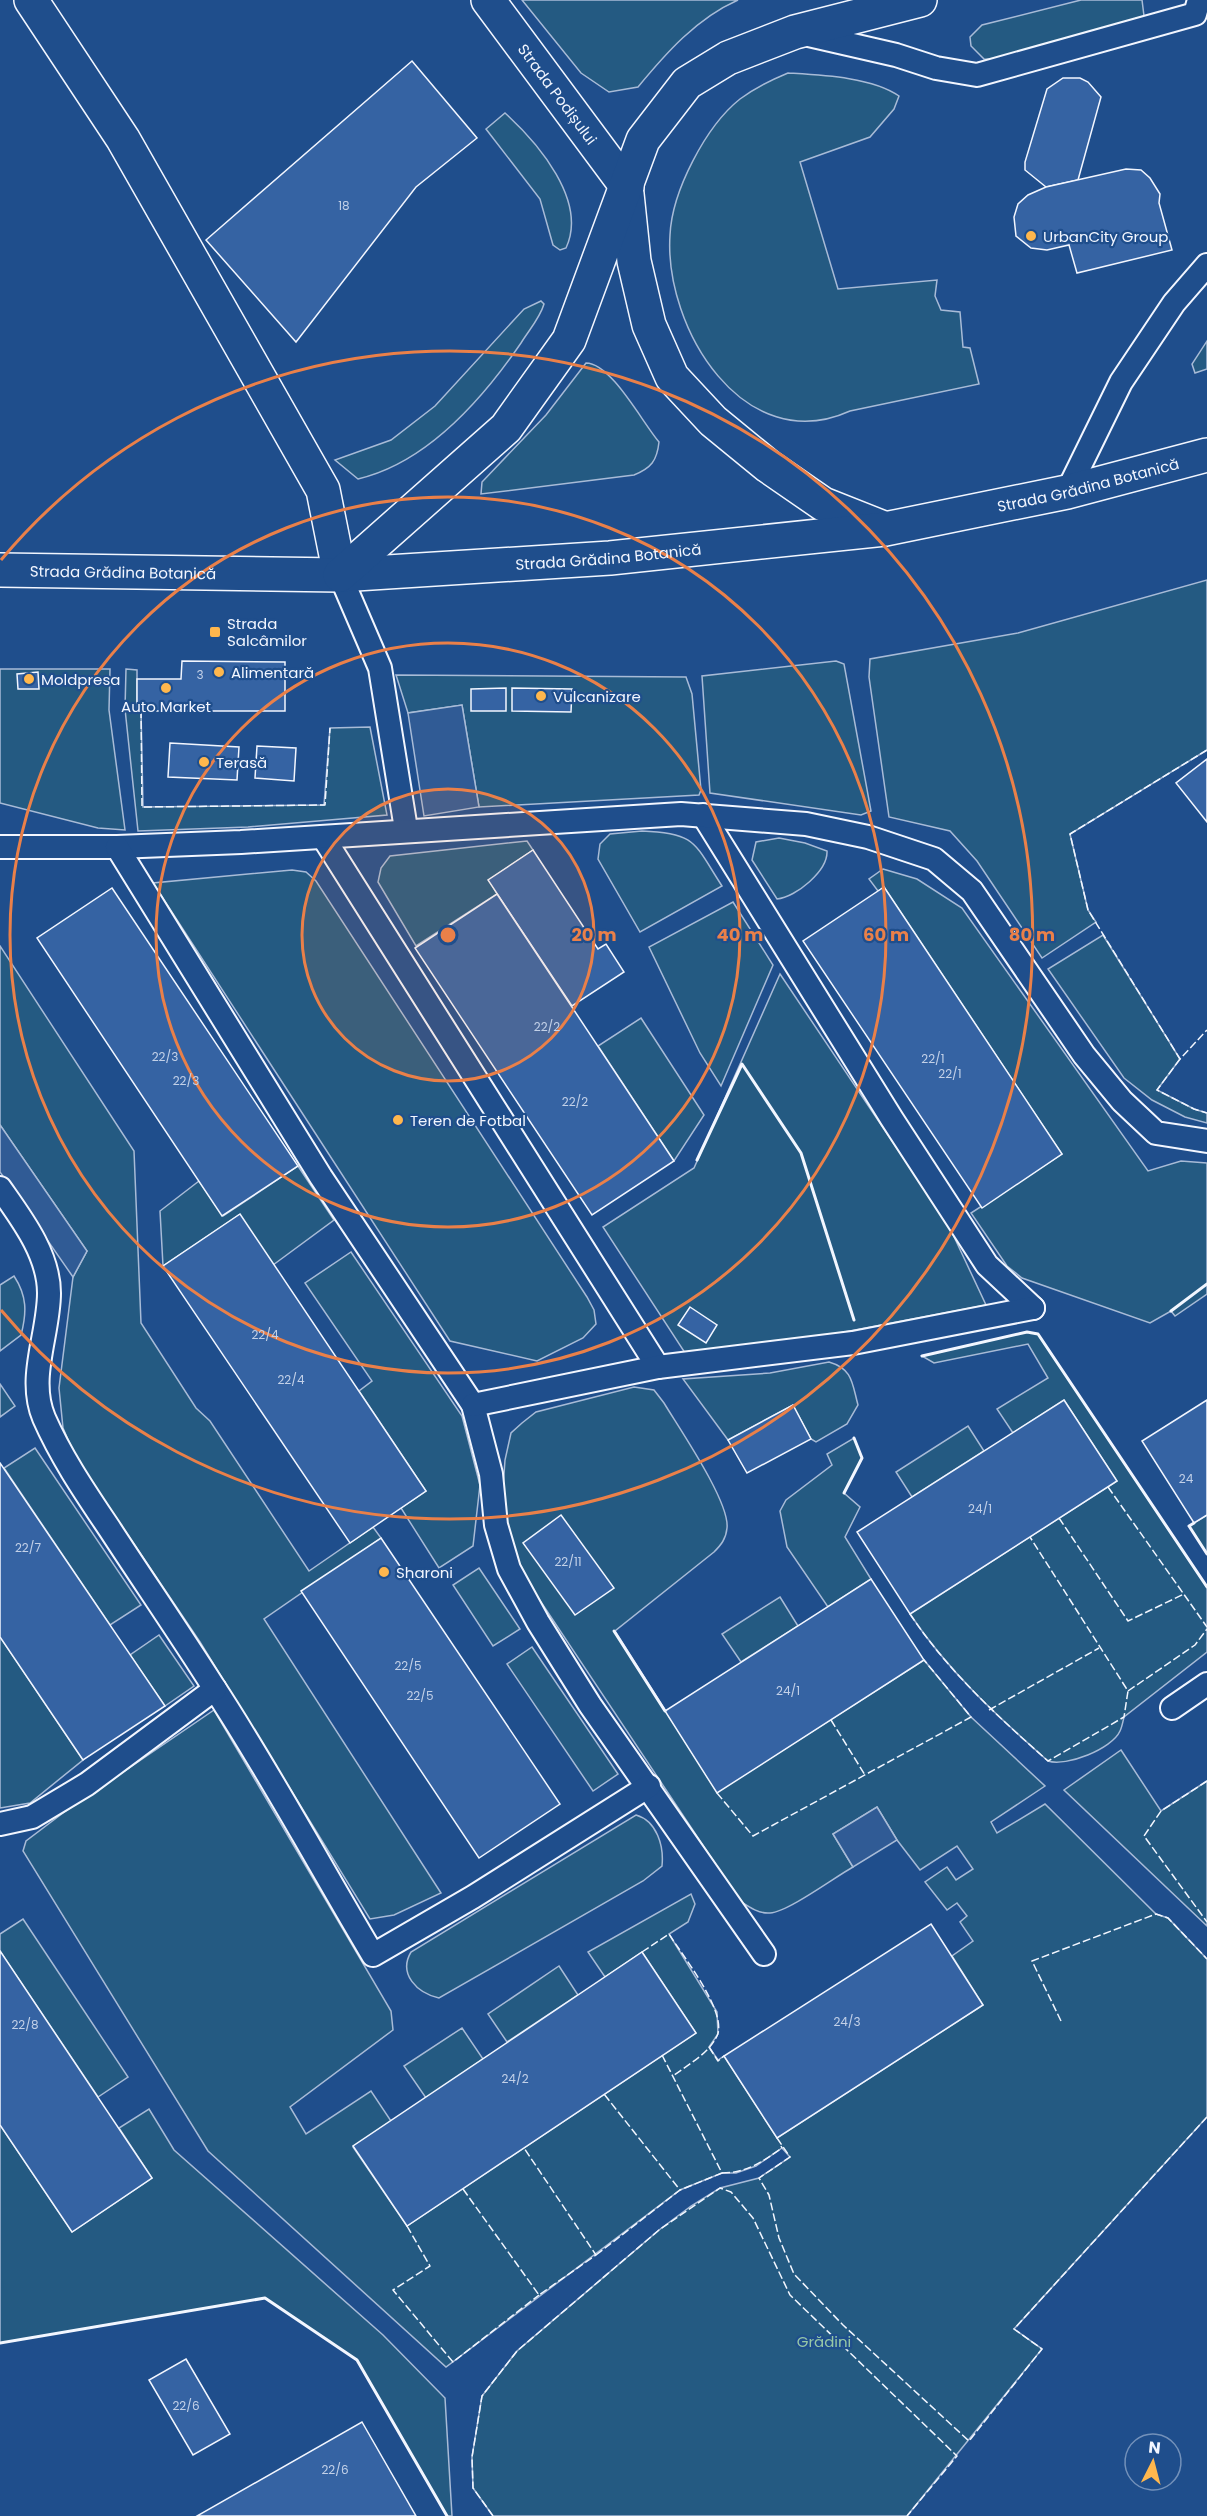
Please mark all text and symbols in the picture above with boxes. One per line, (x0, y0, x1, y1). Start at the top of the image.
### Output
street label: Strada Podișului (513, 39, 602, 149)
house number: 18 (338, 197, 350, 214)
place label: UrbanCity Group (1043, 226, 1168, 247)
marker: UrbanCity Group (1024, 229, 1038, 243)
street label: Strada Grădina Botanică (995, 452, 1181, 516)
street label: Strada Grădina Botanică (515, 538, 702, 574)
street label: Strada Grădina Botanică (30, 560, 216, 584)
place label: Strada Salcâmilor (227, 613, 307, 651)
marker: Strada Salcâmilor (208, 625, 222, 639)
place label: Alimentară (231, 662, 314, 683)
marker: Alimentară (212, 665, 226, 679)
house number: 3 (196, 666, 204, 683)
place label: Moldpresa (41, 669, 120, 690)
marker: Moldpresa (22, 672, 36, 686)
marker: Auto Market (159, 681, 173, 695)
place label: Vulcanizare (553, 686, 641, 707)
marker: Vulcanizare (534, 689, 548, 703)
place label: Auto Market (121, 696, 211, 717)
place label: Terasă (216, 752, 267, 773)
marker: Terasă (197, 755, 211, 769)
text: 20 m (572, 922, 616, 947)
text: 40 m (717, 922, 763, 947)
text: 60 m (863, 922, 909, 947)
text: 80 m (1009, 922, 1055, 947)
centre of rings (438, 925, 458, 945)
house number: 22/2 (534, 1018, 560, 1035)
house number: 22/3 (152, 1048, 178, 1065)
house number: 22/1 (921, 1050, 945, 1067)
house number: 22/1 (938, 1065, 962, 1082)
house number: 22/3 (173, 1072, 199, 1089)
house number: 22/2 (562, 1093, 588, 1110)
place label: Teren de Fotbal (410, 1110, 526, 1131)
marker: Teren de Fotbal (391, 1113, 405, 1127)
house number: 22/4 (251, 1326, 279, 1343)
house number: 22/4 (277, 1371, 305, 1388)
house number: 24 (1179, 1470, 1194, 1487)
house number: 24/1 (968, 1500, 992, 1517)
house number: 22/7 (15, 1539, 41, 1556)
house number: 22/11 (554, 1553, 582, 1570)
place label: Sharoni (396, 1562, 453, 1583)
marker: Sharoni (377, 1565, 391, 1579)
house number: 22/5 (394, 1657, 422, 1674)
house number: 24/1 (776, 1682, 800, 1699)
house number: 22/5 (406, 1687, 434, 1704)
house number: 24/3 (833, 2013, 861, 2030)
house number: 22/8 (11, 2016, 39, 2033)
house number: 24/2 (501, 2070, 529, 2087)
park label: Grădini (797, 2331, 851, 2352)
house number: 22/6 (172, 2397, 200, 2414)
north arrow (1123, 2432, 1183, 2492)
text: N (1147, 2436, 1162, 2460)
house number: 22/6 (321, 2461, 349, 2478)

